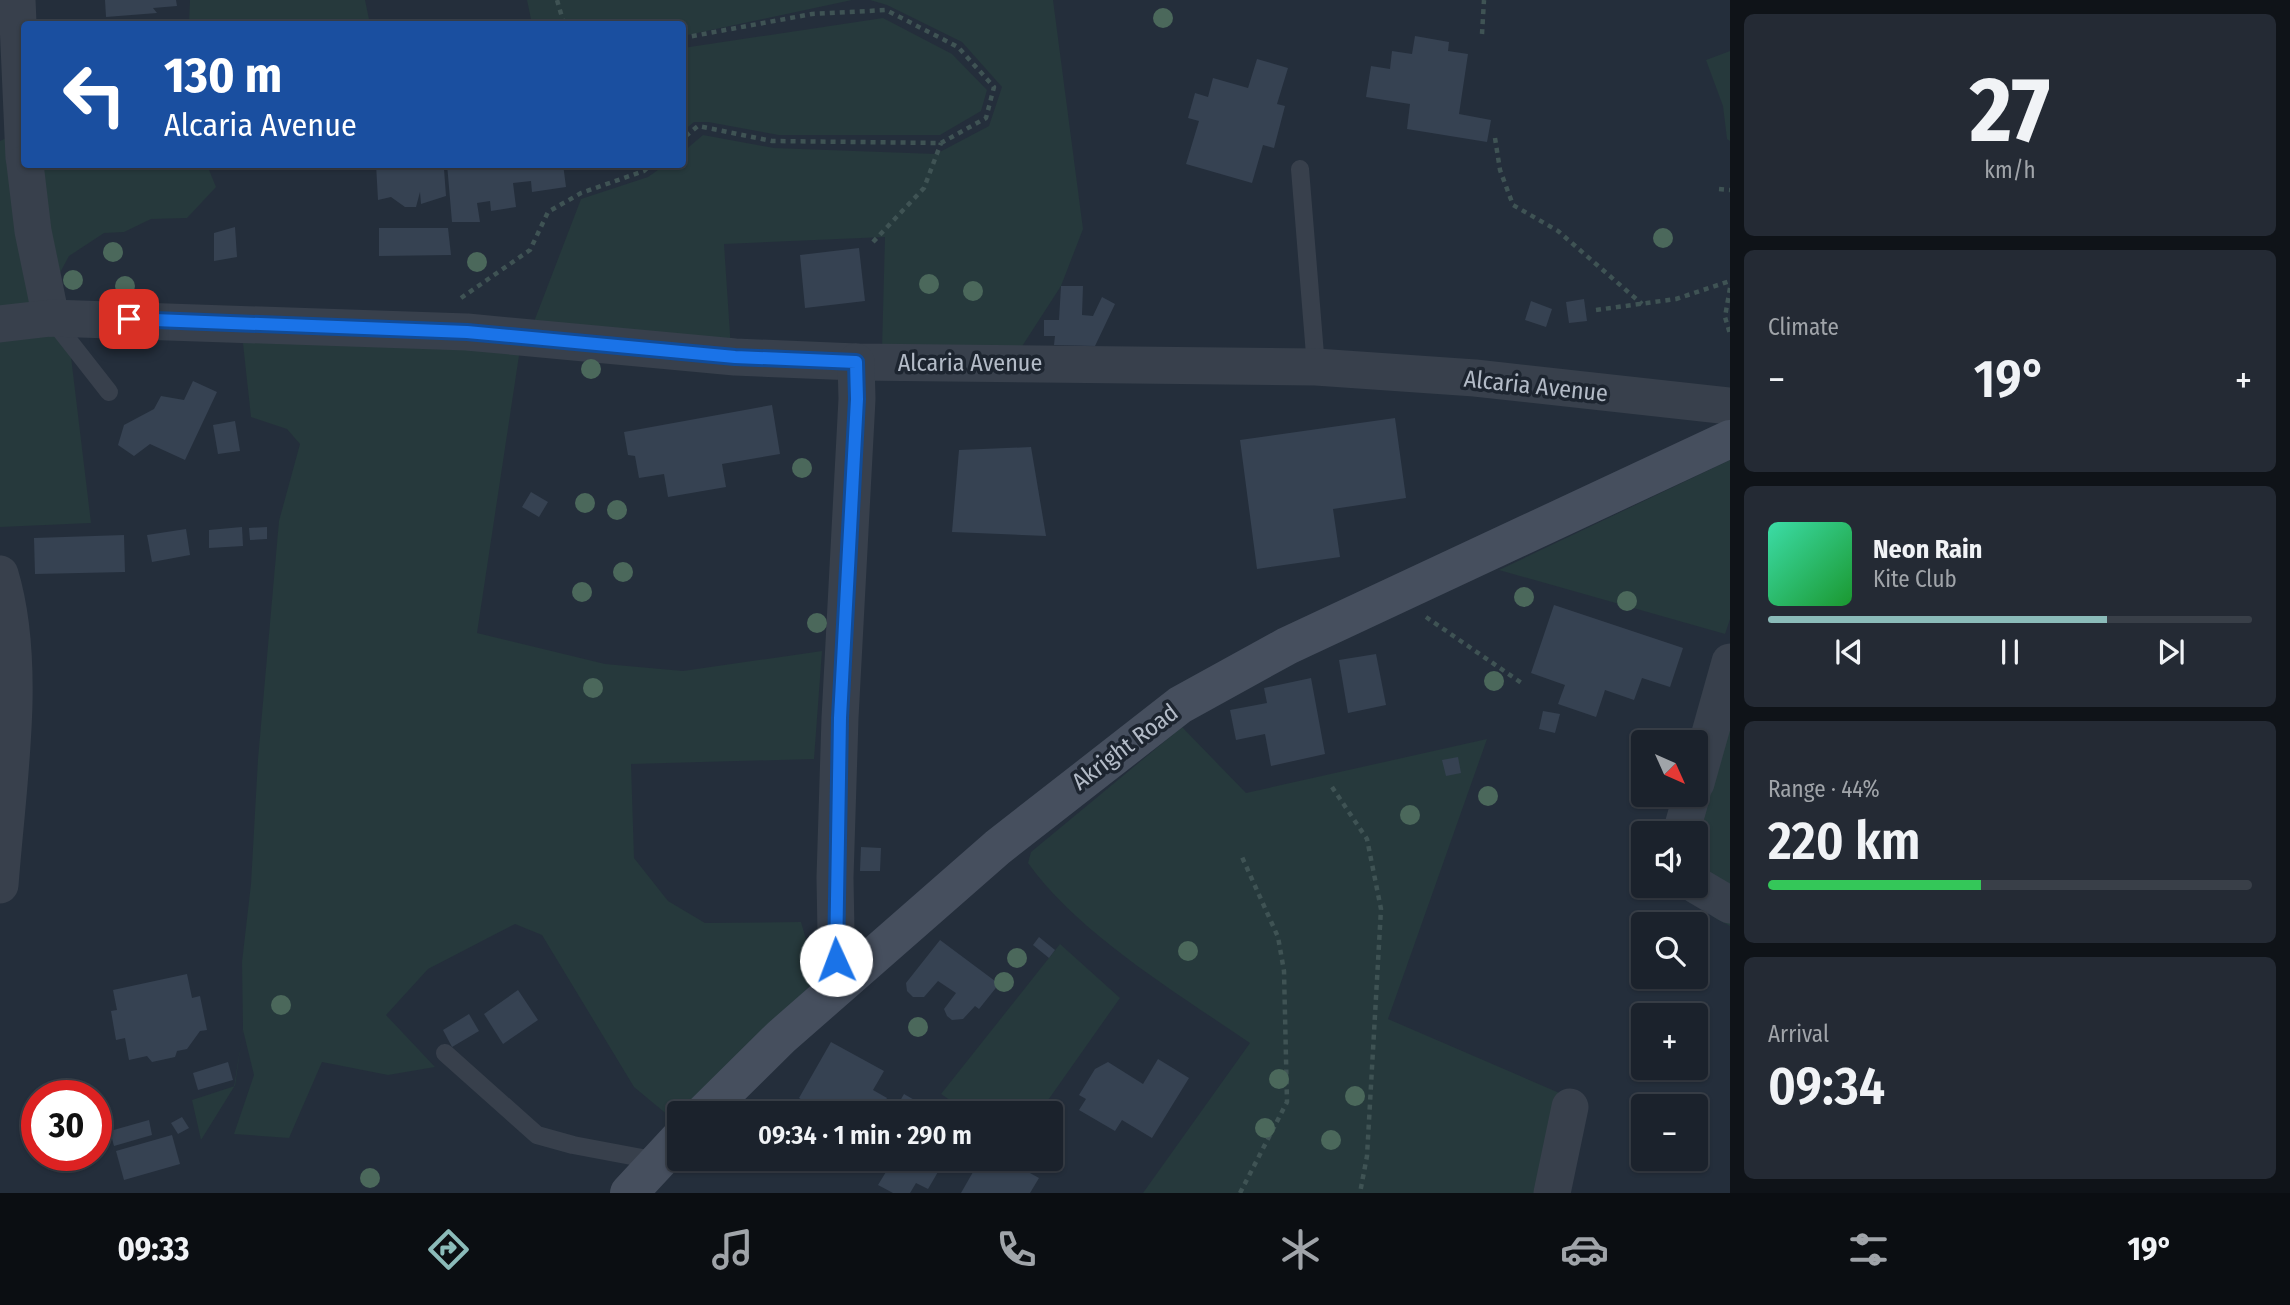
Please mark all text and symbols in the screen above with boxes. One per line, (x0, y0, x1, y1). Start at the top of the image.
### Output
text: 130 m (164, 46, 282, 105)
icon: left (49, 49, 140, 140)
text: 27 (1970, 56, 2050, 165)
text: Alcaria Avenue (164, 106, 357, 144)
text: km/h (1984, 156, 2036, 184)
pin (99, 289, 159, 349)
icon: arrive (110, 300, 148, 338)
text: Climate (1768, 313, 1839, 341)
text: 19° (1974, 348, 2046, 411)
street label: Alcaria Avenue (898, 349, 1042, 377)
text: − (1768, 357, 1785, 403)
text: + (2235, 357, 2252, 403)
street label: Alcaria Avenue (1463, 365, 1609, 407)
text: Neon Rain (1873, 534, 1982, 565)
text: Kite Club (1873, 565, 1957, 593)
icon: previous (1830, 633, 1868, 671)
icon: pause (1991, 633, 2029, 671)
icon: next (2152, 633, 2190, 671)
street label: Akright Road (1066, 698, 1184, 796)
north arrow (1631, 730, 1708, 807)
map controls (1631, 730, 1708, 1171)
text: Range · 44% (1768, 775, 1880, 803)
text: 220 km (1768, 810, 1921, 873)
button: sound (1631, 821, 1708, 898)
button: search (1631, 912, 1708, 989)
position arrow (799, 923, 873, 997)
button: + (1631, 1003, 1708, 1080)
text: Arrival (1768, 1020, 1829, 1048)
text: 09:34 (1768, 1055, 1885, 1118)
speed limit sign: 30 (21, 1080, 112, 1171)
button: − (1631, 1094, 1708, 1171)
text: 09:34 · 1 min · 290 m (758, 1120, 972, 1151)
icon: directions (424, 1225, 473, 1274)
icon: music (708, 1225, 757, 1274)
icon: phone (992, 1225, 1041, 1274)
icon: climate (1276, 1225, 1325, 1274)
icon: car (1560, 1225, 1609, 1274)
icon: filters (1844, 1225, 1893, 1274)
text: 09:33 (117, 1230, 189, 1268)
text: 19° (2127, 1230, 2173, 1268)

